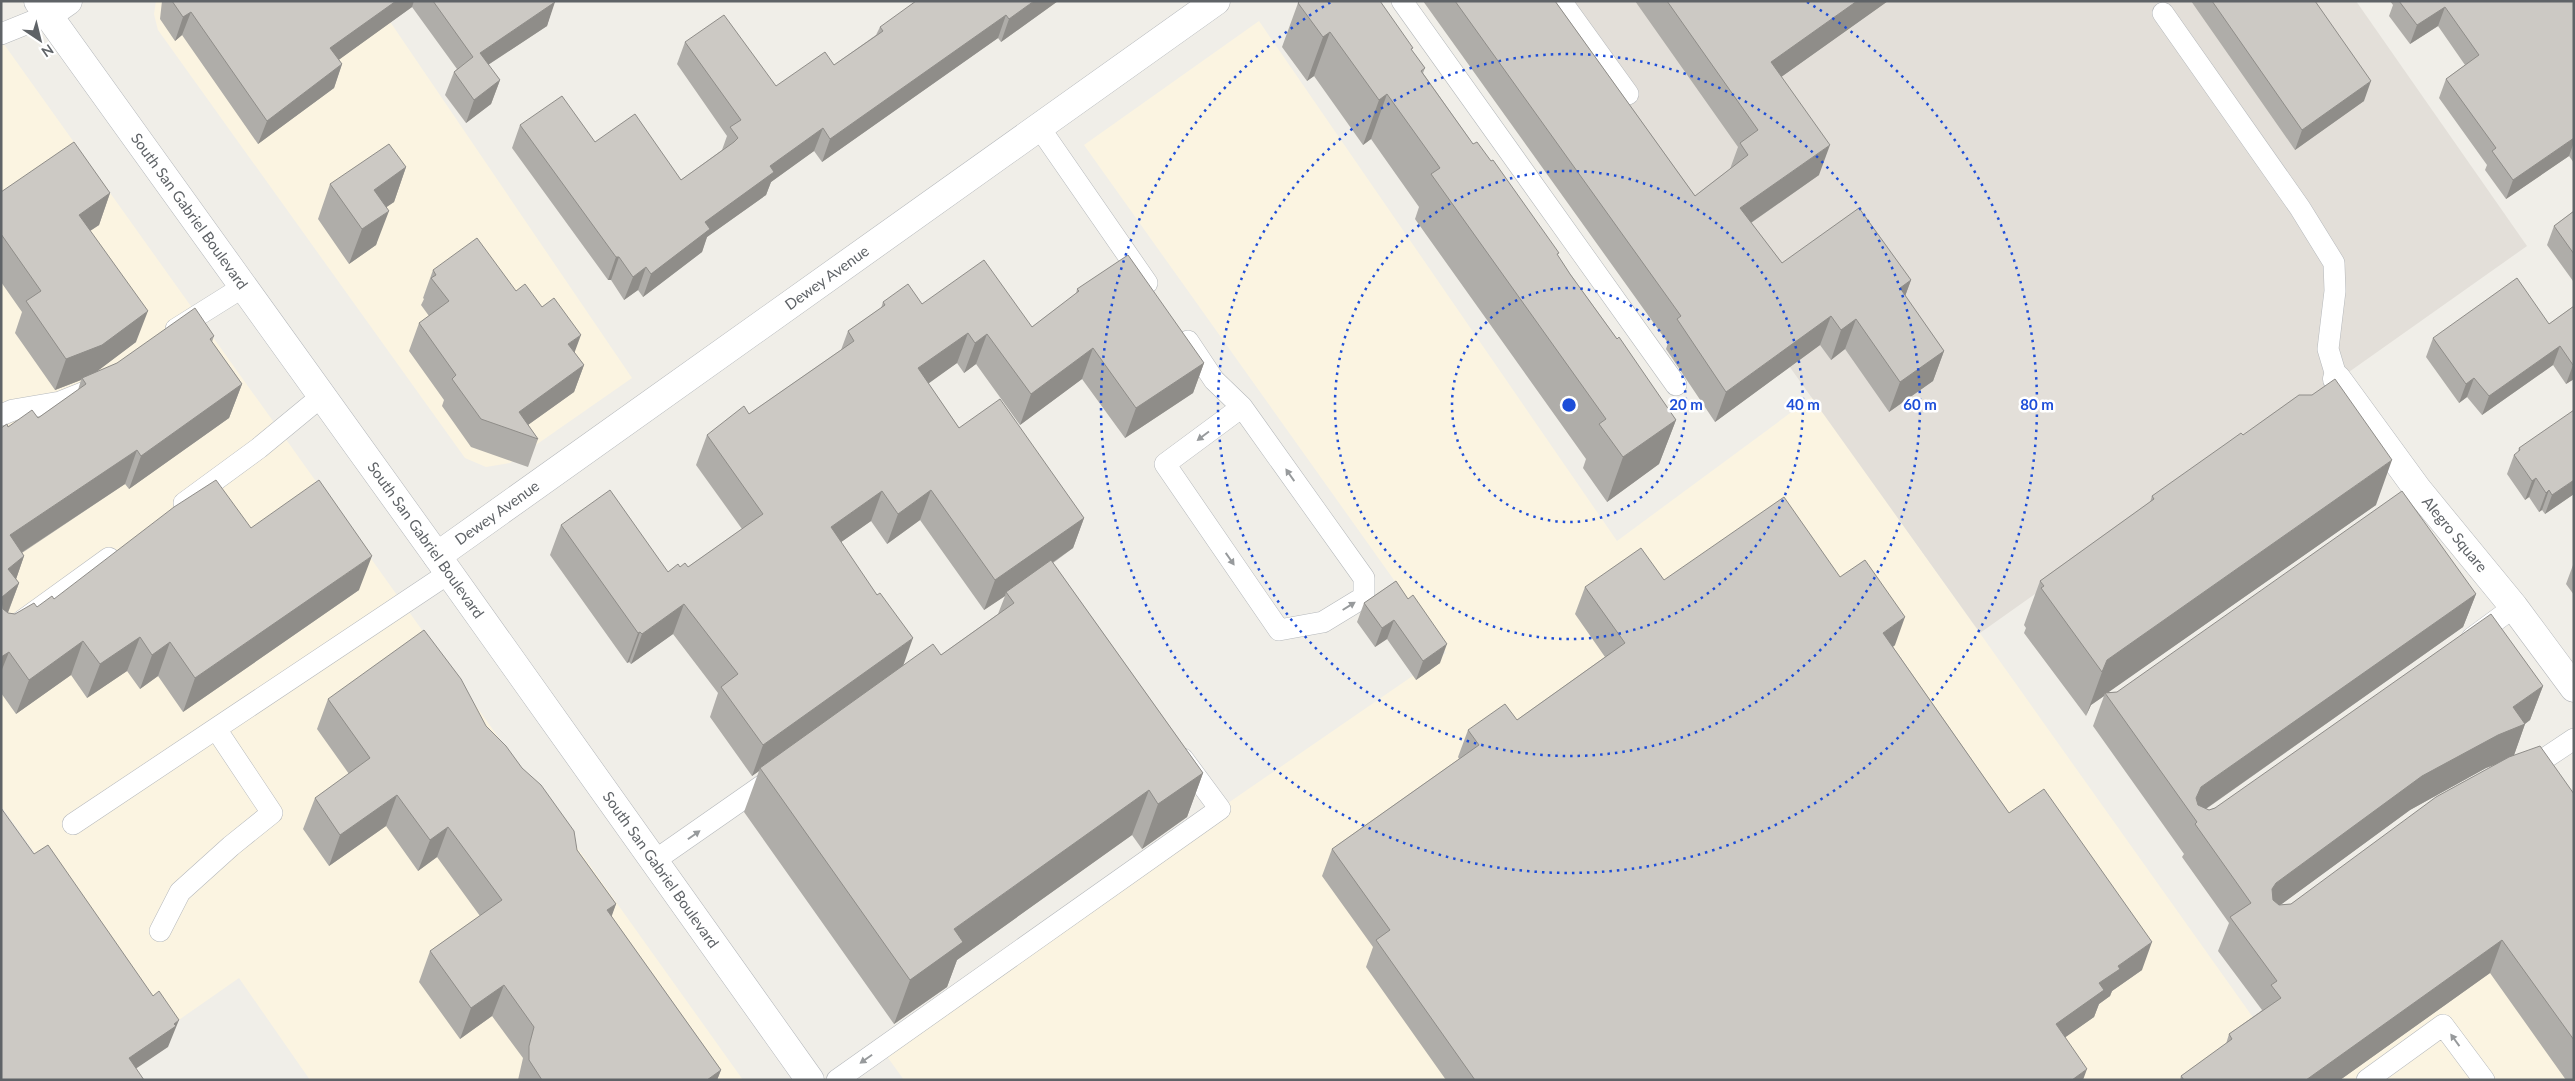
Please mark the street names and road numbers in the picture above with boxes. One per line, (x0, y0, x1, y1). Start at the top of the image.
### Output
street label: South San Gabriel Boulevard (128, 129, 252, 292)
street label: Dewey Avenue (781, 241, 872, 313)
street label: South San Gabriel Boulevard (364, 458, 488, 621)
street label: Dewey Avenue (451, 476, 542, 548)
street label: Alegro Square (2419, 492, 2492, 575)
street label: South San Gabriel Boulevard (600, 788, 723, 951)

